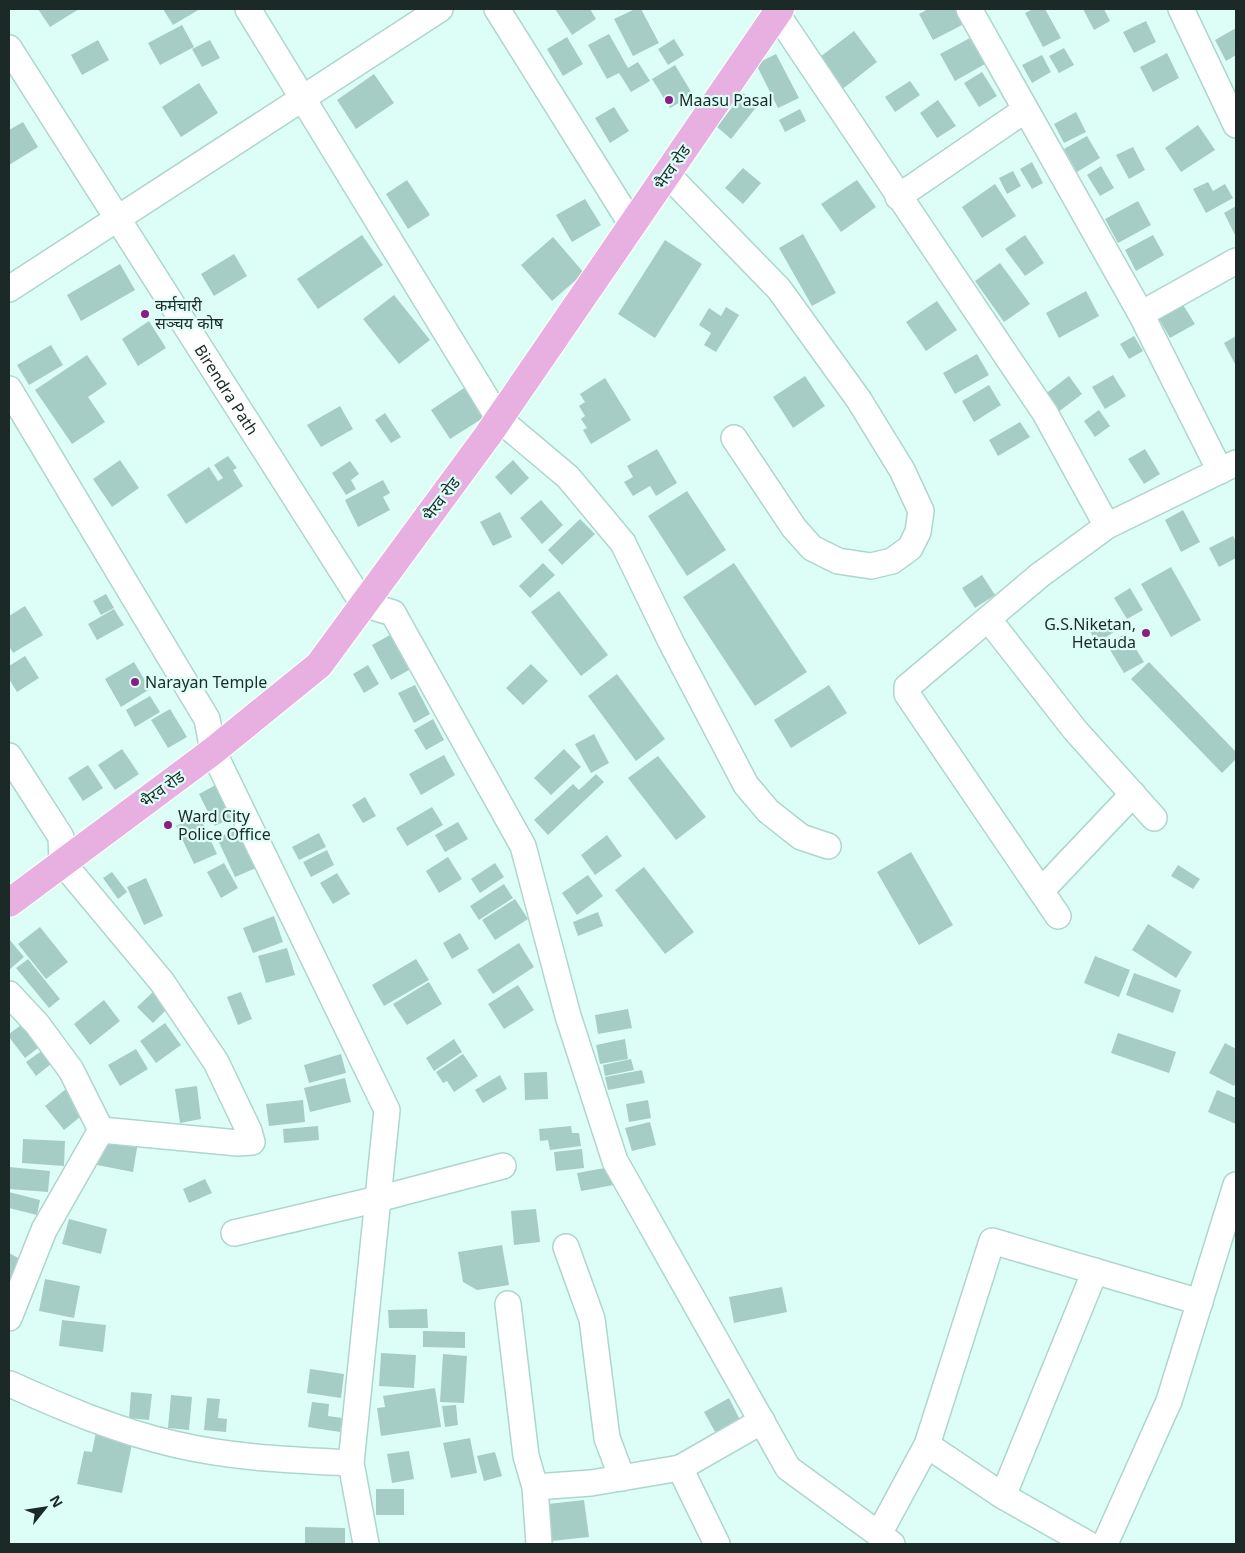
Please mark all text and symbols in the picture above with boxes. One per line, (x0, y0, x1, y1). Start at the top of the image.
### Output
place label: Maasu Pasal (679, 89, 773, 111)
marker: Maasu Pasal (663, 94, 675, 106)
street label: भैरव रोड (649, 140, 696, 194)
place label: कर्मचारी सञ्चय कोष (155, 294, 224, 334)
marker: कर्मचारी सञ्चय कोष (139, 308, 151, 320)
street label: Birendra Path (189, 340, 264, 439)
street label: भैरव रोड (417, 472, 465, 526)
place label: G.S.Niketan, Hetauda (1044, 613, 1136, 653)
marker: G.S.Niketan, Hetauda (1140, 627, 1152, 639)
place label: Narayan Temple (145, 671, 267, 693)
marker: Narayan Temple (129, 676, 141, 688)
street label: भैरव रोड (135, 765, 189, 813)
place label: Ward City Police Office (178, 805, 271, 845)
marker: Ward City Police Office (162, 819, 174, 831)
north arrow (20, 1483, 70, 1533)
text: N (46, 1492, 68, 1511)

